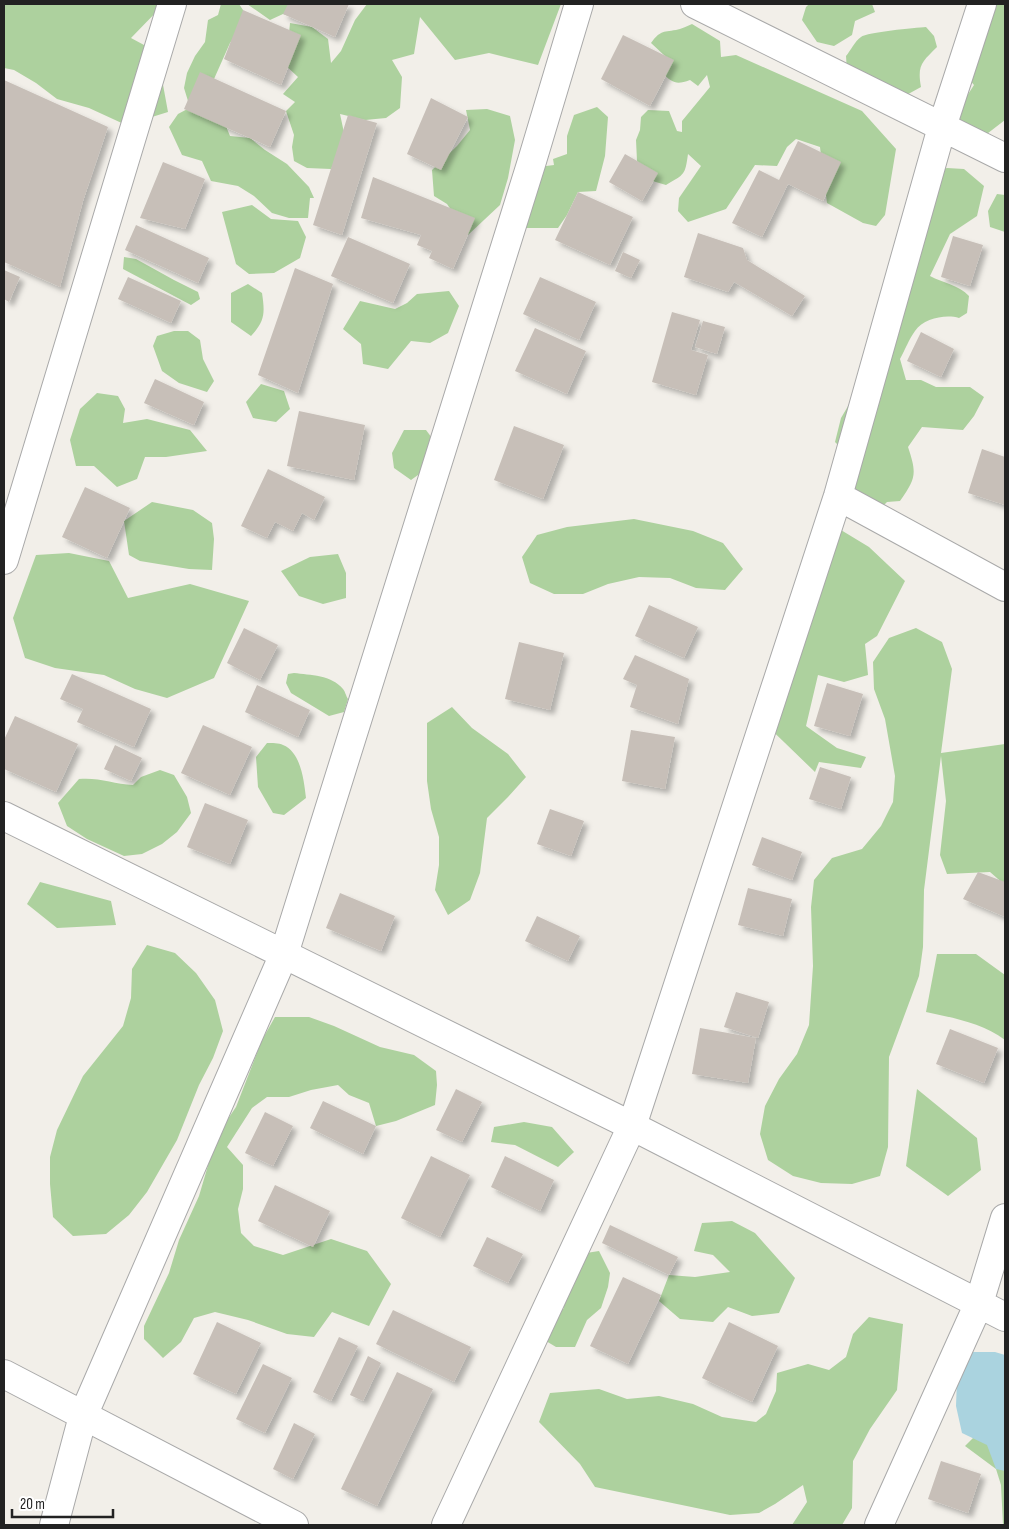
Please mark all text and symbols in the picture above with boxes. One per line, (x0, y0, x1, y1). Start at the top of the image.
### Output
scale bar (12, 1486, 114, 1518)
text: 20 m (20, 1495, 45, 1514)

